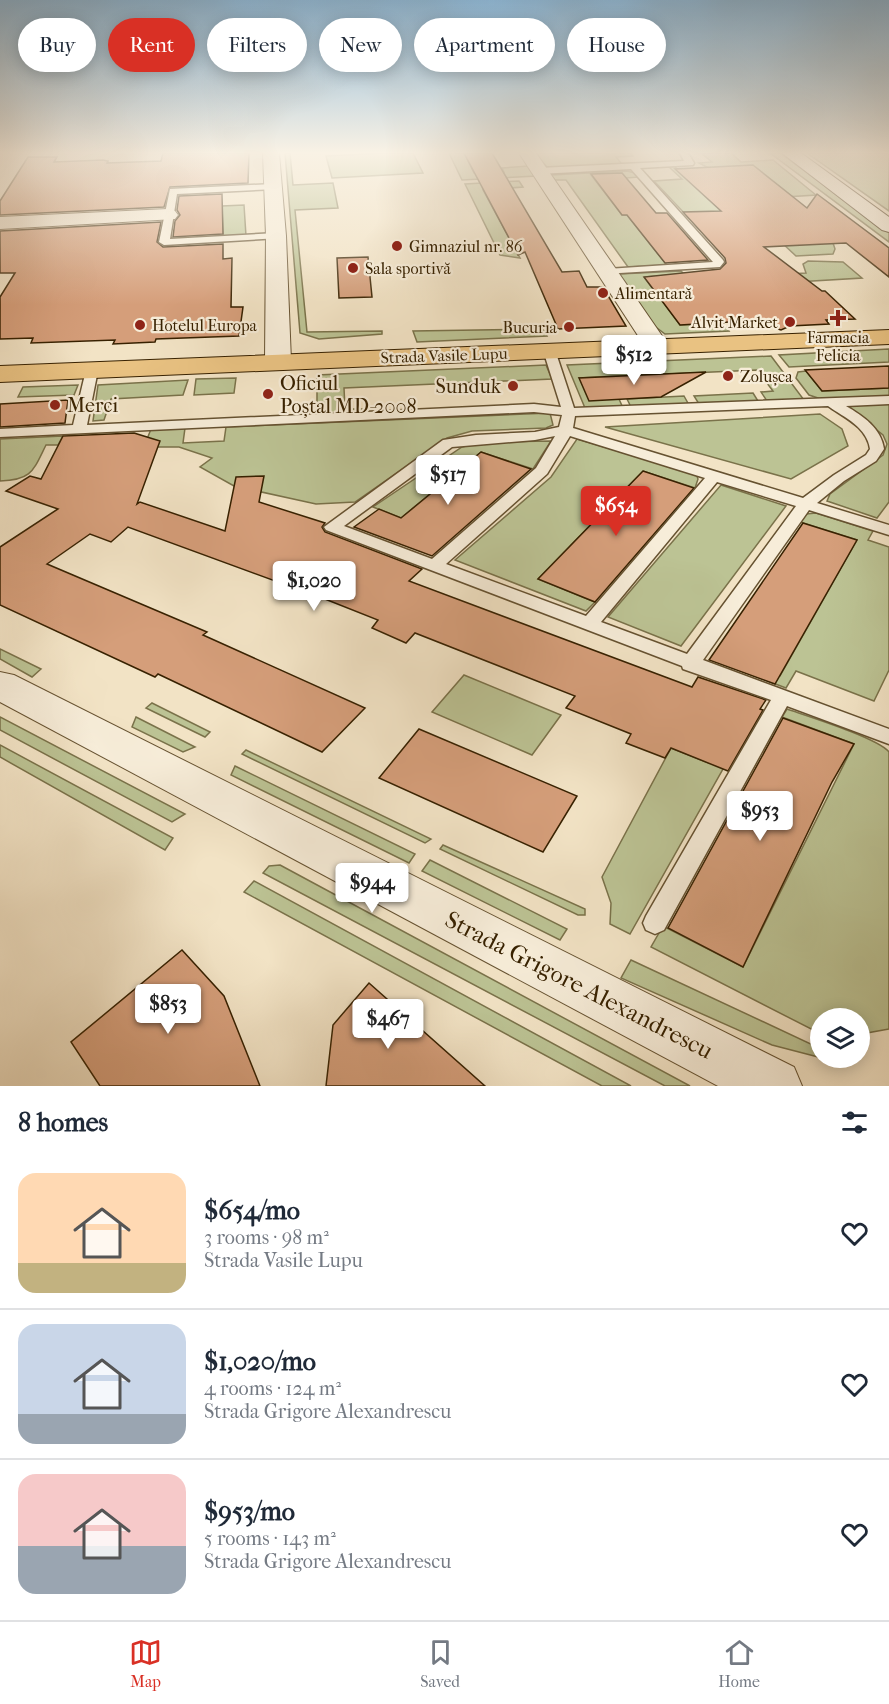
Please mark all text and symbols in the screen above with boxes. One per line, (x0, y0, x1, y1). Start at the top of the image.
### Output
chip: Buy (18, 18, 96, 72)
chip: Rent (108, 18, 195, 72)
chip: Filters (207, 18, 307, 72)
chip: New (319, 18, 402, 72)
chip: Apartment (414, 18, 555, 72)
chip: House (567, 18, 666, 72)
place label: Gimnaziul nr. 86 (409, 237, 523, 256)
marker: Gimnaziul nr. 86 (390, 239, 404, 253)
place label: Sala sportivă (365, 259, 451, 278)
marker: Sala sportivă (346, 261, 360, 275)
place label: Alimentară (614, 284, 693, 303)
marker: Alimentară (596, 286, 610, 300)
marker: Farmacia Felicia (831, 311, 845, 325)
place label: Alvit Market (690, 313, 778, 332)
marker: Alvit Market (783, 315, 797, 329)
place label: Hotelul Europa (152, 316, 258, 335)
marker: Hotelul Europa (133, 318, 147, 332)
place label: Bucuria (503, 318, 558, 337)
marker: Bucuria (562, 320, 576, 334)
place label: Farmacia Felicia (807, 328, 870, 365)
pin: $512 (598, 335, 670, 386)
text: $512 (615, 343, 653, 366)
street label: Strada Vasile Lupu (380, 344, 508, 367)
place label: Zolușca (740, 367, 793, 386)
marker: Zolușca (721, 369, 735, 383)
place label: Oficiul Poștal MD-2008 (280, 372, 417, 418)
place label: Sunduk (435, 375, 502, 398)
marker: Sunduk (506, 379, 520, 393)
marker: Oficiul Poștal MD-2008 (261, 387, 275, 401)
place label: Merci (67, 394, 118, 417)
marker: Merci (48, 398, 62, 412)
pin: $517 (412, 455, 484, 506)
text: $517 (430, 463, 466, 486)
pin: $654 (580, 486, 652, 537)
text: $654 (595, 494, 637, 517)
pin: $1,020 (265, 561, 363, 612)
text: $1,020 (287, 569, 341, 592)
pin: $953 (724, 791, 796, 842)
text: $953 (741, 799, 779, 822)
pin: $944 (336, 863, 408, 914)
text: $944 (349, 871, 395, 894)
street label: Strada Grigore Alexandrescu (440, 905, 718, 1065)
pin: $853 (132, 984, 204, 1035)
text: $853 (149, 992, 187, 1015)
pin: $467 (352, 999, 424, 1050)
text: $467 (366, 1007, 410, 1030)
map controls (810, 1008, 870, 1068)
button: layers (810, 1008, 870, 1068)
icon: filters (838, 1106, 871, 1139)
text: 8 homes (18, 1107, 108, 1138)
text: $654/mo (204, 1195, 300, 1226)
icon: home (66, 1197, 138, 1269)
icon: heart (838, 1217, 871, 1250)
text: 3 rooms · 98 m² (204, 1226, 329, 1249)
text: Strada Vasile Lupu (204, 1249, 363, 1272)
text: $1,020/mo (204, 1346, 316, 1377)
icon: home (66, 1348, 138, 1420)
icon: heart (838, 1368, 871, 1401)
text: 4 rooms · 124 m² (204, 1377, 341, 1400)
text: Strada Grigore Alexandrescu (204, 1400, 451, 1423)
text: $953/mo (204, 1496, 295, 1527)
icon: home (66, 1498, 138, 1570)
icon: heart (838, 1518, 871, 1551)
text: 5 rooms · 143 m² (204, 1527, 336, 1550)
text: Strada Grigore Alexandrescu (204, 1550, 451, 1573)
tab: Map (129, 1636, 162, 1691)
tab: Saved (420, 1636, 460, 1691)
tab: Home (718, 1636, 760, 1691)

